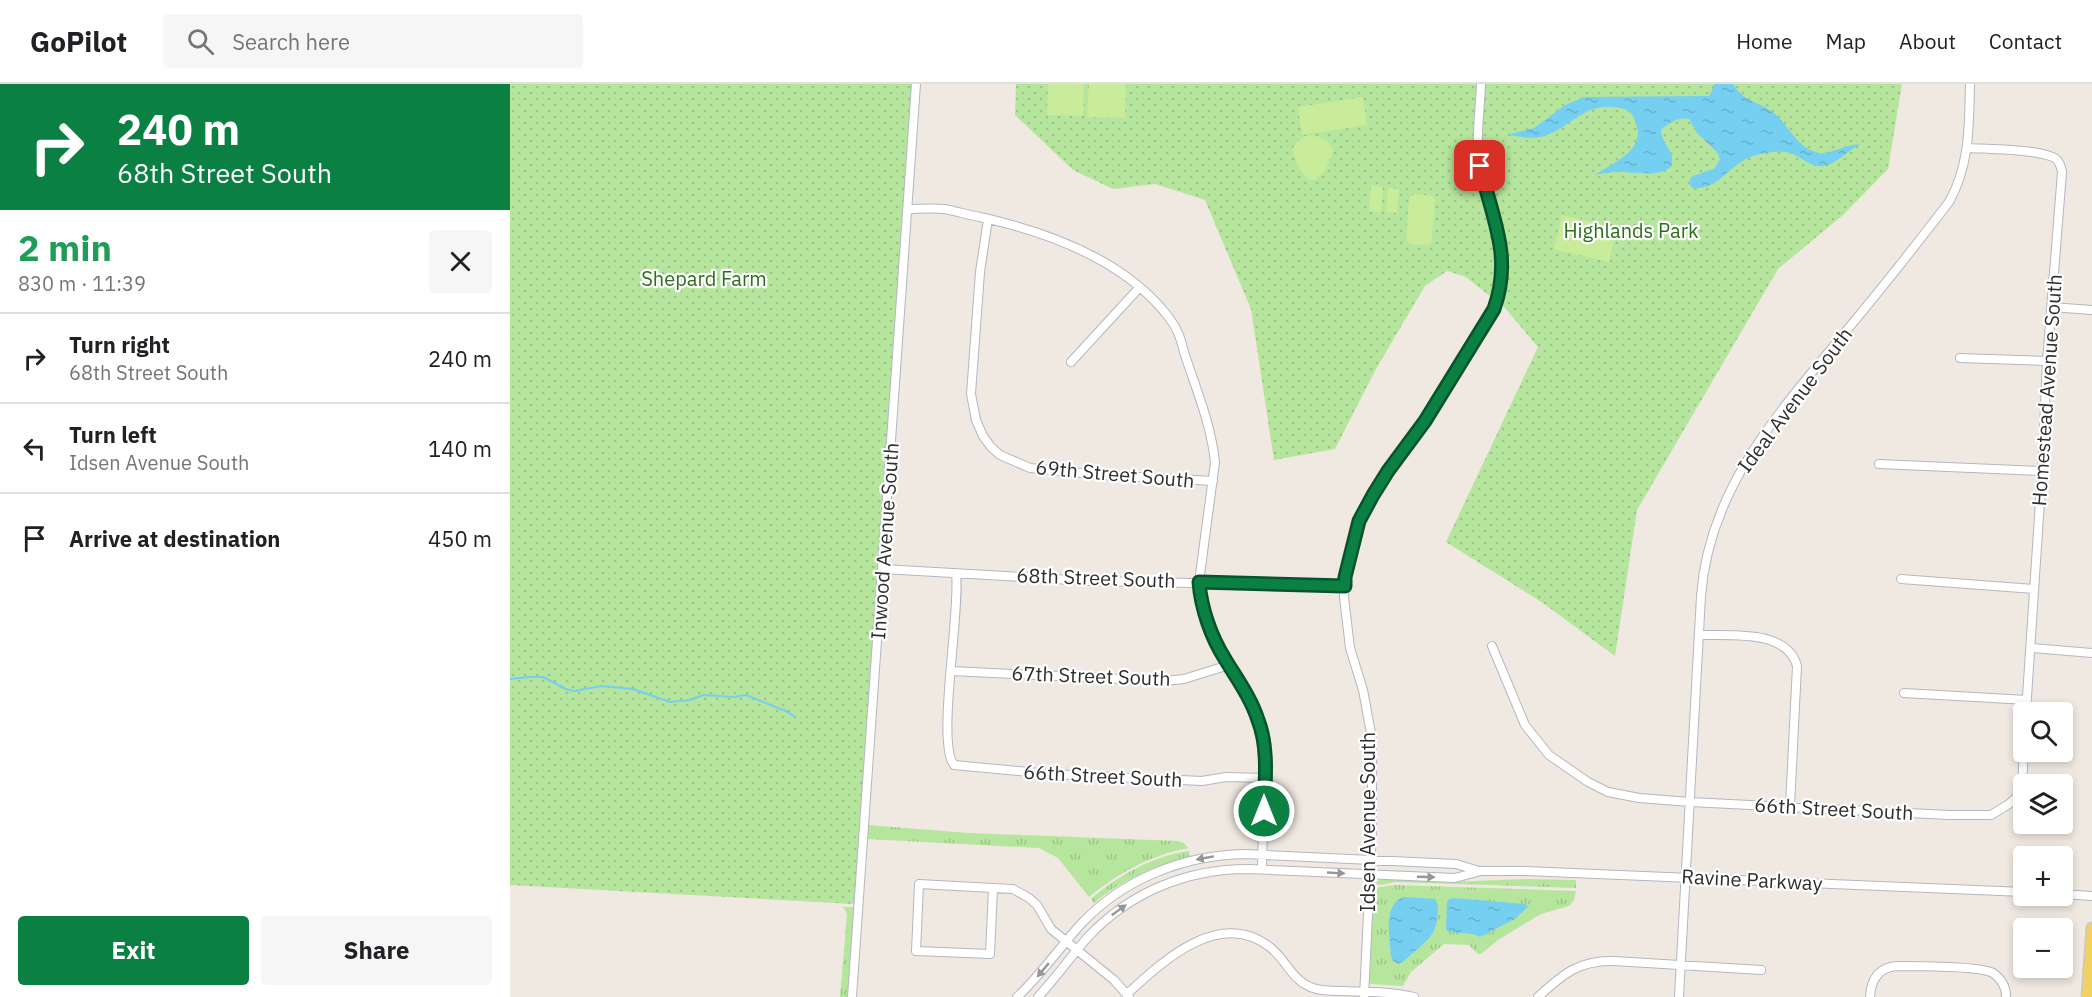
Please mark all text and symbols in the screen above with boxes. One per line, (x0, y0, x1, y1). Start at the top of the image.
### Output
search box (163, 14, 583, 68)
text: GoPilot (30, 23, 127, 60)
icon: search (184, 25, 217, 58)
text: Search here (232, 27, 350, 56)
text: Home (1736, 27, 1793, 55)
text: Map (1826, 27, 1866, 55)
text: About (1899, 27, 1956, 55)
text: Contact (1989, 27, 2062, 55)
text: 240 m (117, 102, 240, 157)
icon: right (18, 108, 96, 186)
pin (1454, 140, 1505, 191)
icon: arrive (1463, 149, 1496, 182)
text: 68th Street South (117, 155, 332, 190)
park label: Highlands Park (1563, 217, 1699, 244)
text: 2 min (18, 224, 112, 271)
button: close (429, 230, 492, 293)
park label: Shepard Farm (641, 265, 767, 292)
text: 830 m · 11:39 (18, 270, 146, 297)
street label: Homestead Avenue South (2025, 273, 2068, 507)
street label: Ideal Avenue South (1731, 322, 1858, 478)
text: Turn right (69, 330, 170, 359)
icon: right (18, 342, 51, 375)
text: 240 m (428, 344, 492, 373)
text: 68th Street South (69, 359, 228, 386)
text: Turn left (69, 420, 157, 449)
icon: left (18, 432, 51, 465)
text: 140 m (428, 434, 492, 463)
street label: Inwood Avenue South (864, 442, 905, 640)
text: Idsen Avenue South (69, 449, 249, 476)
street label: 69th Street South (1035, 453, 1196, 494)
icon: arrive (18, 522, 51, 555)
text: Arrive at destination (69, 524, 280, 553)
text: 450 m (428, 524, 492, 553)
street label: 68th Street South (1016, 561, 1176, 594)
street label: 67th Street South (1011, 659, 1171, 692)
map controls (2013, 702, 2073, 978)
button: search (2013, 702, 2073, 762)
street label: Idsen Avenue South (1354, 732, 1381, 912)
street label: 66th Street South (1023, 758, 1183, 793)
button: layers (2013, 774, 2073, 834)
position arrow (1232, 779, 1296, 843)
street label: 66th Street South (1754, 791, 1914, 826)
button: + (2013, 846, 2073, 906)
one-way arrow (1195, 854, 1214, 863)
street label: Ravine Parkway (1681, 862, 1823, 897)
one-way arrow (1326, 868, 1345, 877)
one-way arrow (1416, 872, 1435, 881)
one-way arrow (1111, 904, 1127, 916)
button: Exit (18, 916, 249, 985)
button: Share (261, 916, 492, 985)
button: − (2013, 918, 2073, 978)
one-way arrow (1036, 962, 1049, 978)

